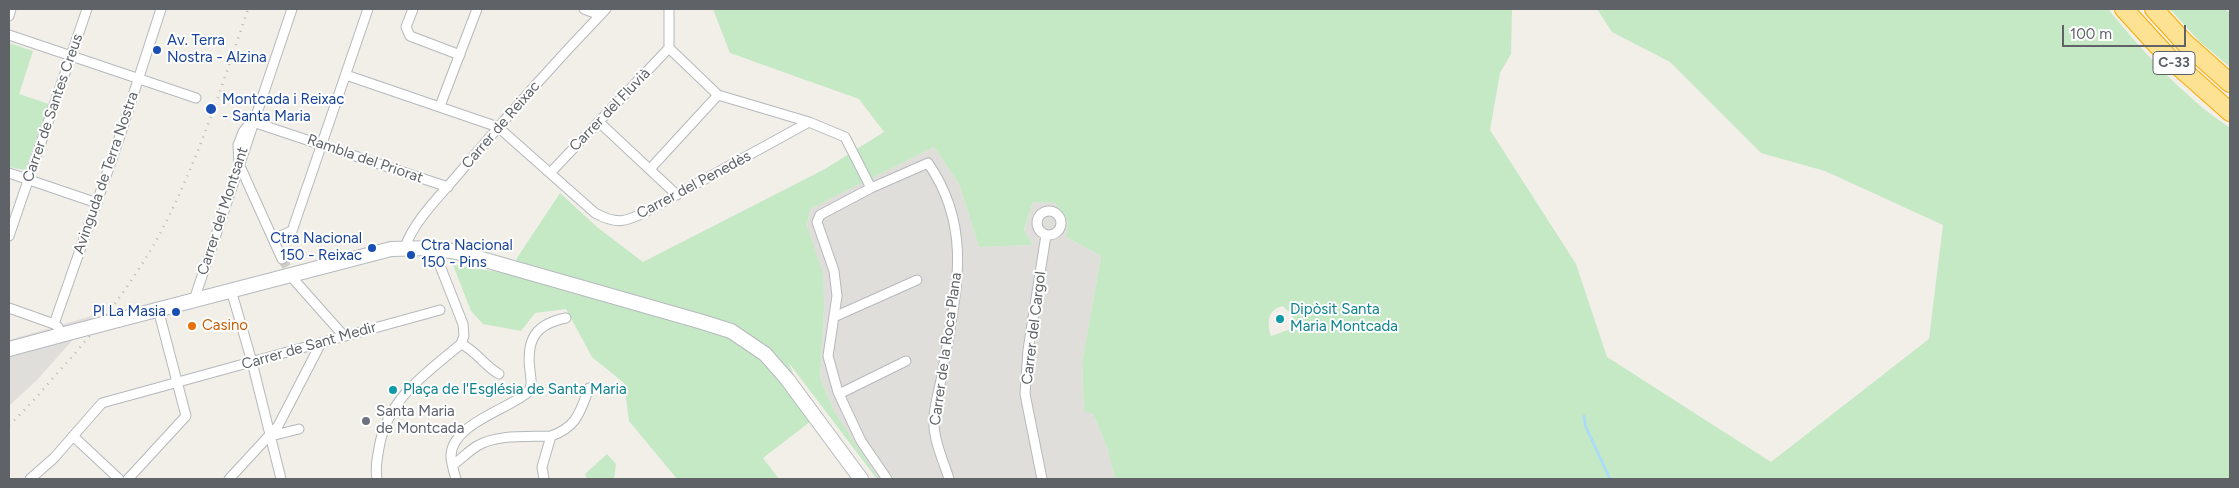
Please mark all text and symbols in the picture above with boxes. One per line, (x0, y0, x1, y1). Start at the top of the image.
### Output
scale bar (2064, 15, 2188, 47)
text: 100 m (2070, 25, 2112, 43)
street label: Carrer de Santes Creus (19, 32, 87, 184)
place label: Av. Terra Nostra - Alzina (167, 32, 267, 67)
marker: Av. Terra Nostra - Alzina (151, 44, 163, 56)
road number: C-33 (2153, 52, 2195, 74)
street label: Carrer del Fluvià (566, 65, 654, 155)
street label: Carrer de Reixac (458, 78, 544, 172)
street label: Avinguda de Terra Nostra (70, 90, 142, 256)
place label: Montcada i Reixac - Santa Maria (222, 91, 344, 126)
marker: Montcada i Reixac - Santa Maria (204, 102, 218, 116)
street label: Rambla del Priorat (305, 131, 425, 187)
street label: Carrer del Montsant (194, 145, 252, 277)
street label: Carrer del Penedès (634, 147, 754, 223)
place label: Ctra Nacional 150 - Reixac (270, 230, 362, 265)
place label: Ctra Nacional 150 - Pins (421, 237, 513, 272)
marker: Ctra Nacional 150 - Reixac (366, 242, 378, 254)
marker: Ctra Nacional 150 - Pins (405, 249, 417, 261)
street label: Carrer del Cargol (1018, 270, 1050, 386)
street label: Carrer de la Roca Plana (926, 271, 966, 427)
place label: Dipòsit Santa Maria Montcada (1290, 301, 1398, 336)
place label: Pl La Masia (93, 303, 166, 321)
marker: Pl La Masia (170, 306, 182, 318)
marker: Dipòsit Santa Maria Montcada (1274, 313, 1286, 325)
place label: Casino (202, 317, 248, 335)
street label: Carrer de Sant Medir (240, 318, 378, 374)
marker: Casino (186, 320, 198, 332)
place label: Plaça de l'Església de Santa Maria (403, 381, 627, 399)
marker: Plaça de l'Església de Santa Maria (387, 384, 399, 396)
place label: Santa Maria de Montcada (376, 403, 464, 438)
marker: Santa Maria de Montcada (360, 415, 372, 427)

